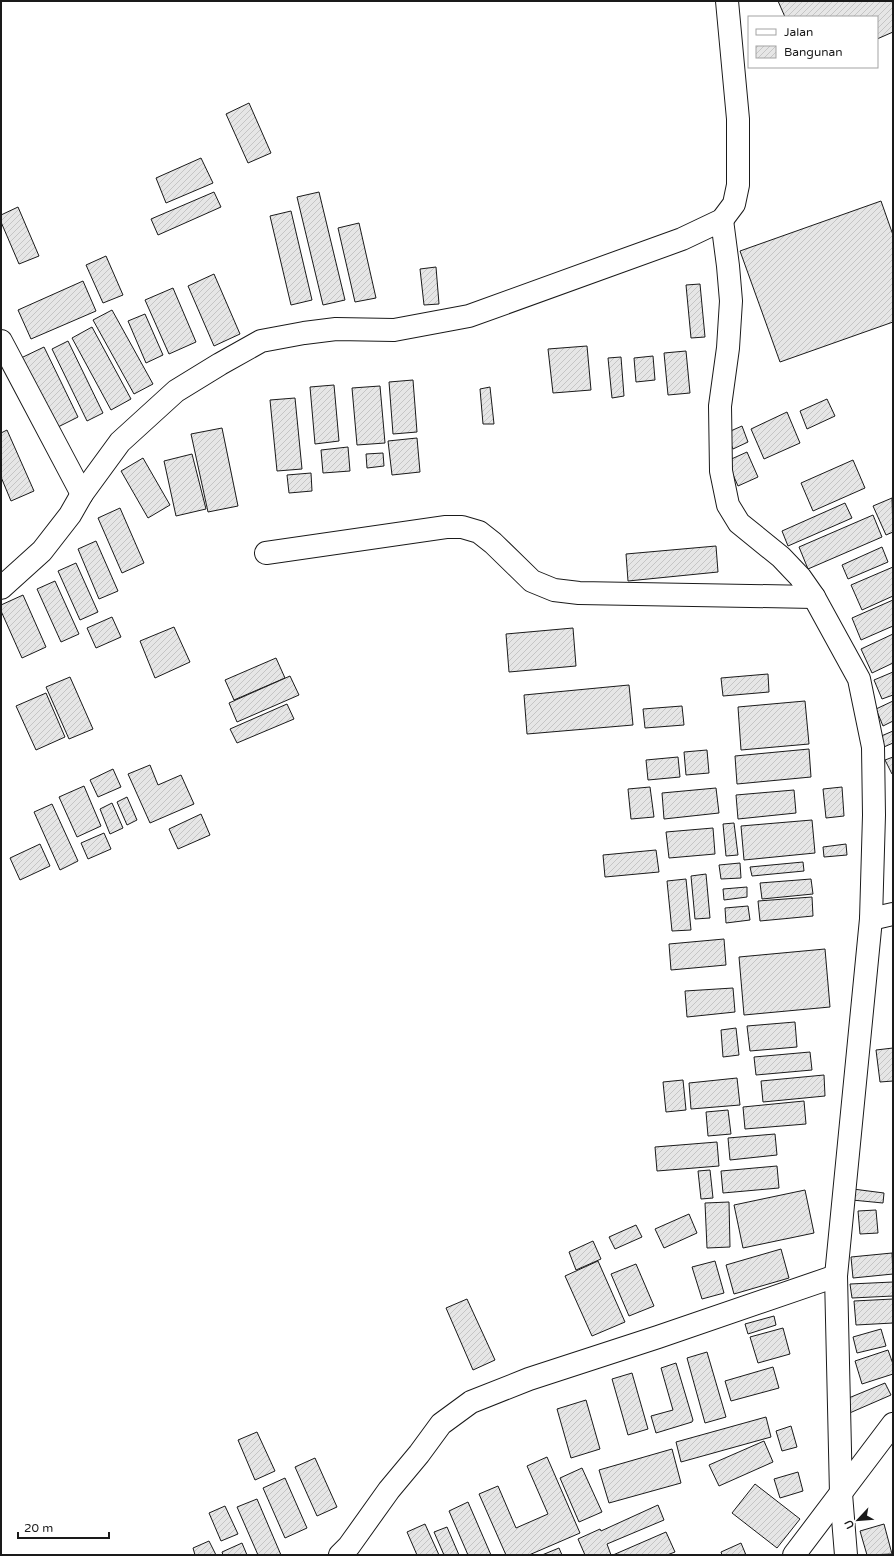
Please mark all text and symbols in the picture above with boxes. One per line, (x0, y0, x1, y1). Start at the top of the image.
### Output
legend (748, 16, 878, 68)
text: Jalan (784, 25, 813, 39)
text: Bangunan (784, 45, 843, 59)
north arrow (838, 1500, 878, 1540)
scale bar (18, 1514, 109, 1540)
text: U (842, 1518, 857, 1531)
text: 20 m (24, 1521, 53, 1535)

